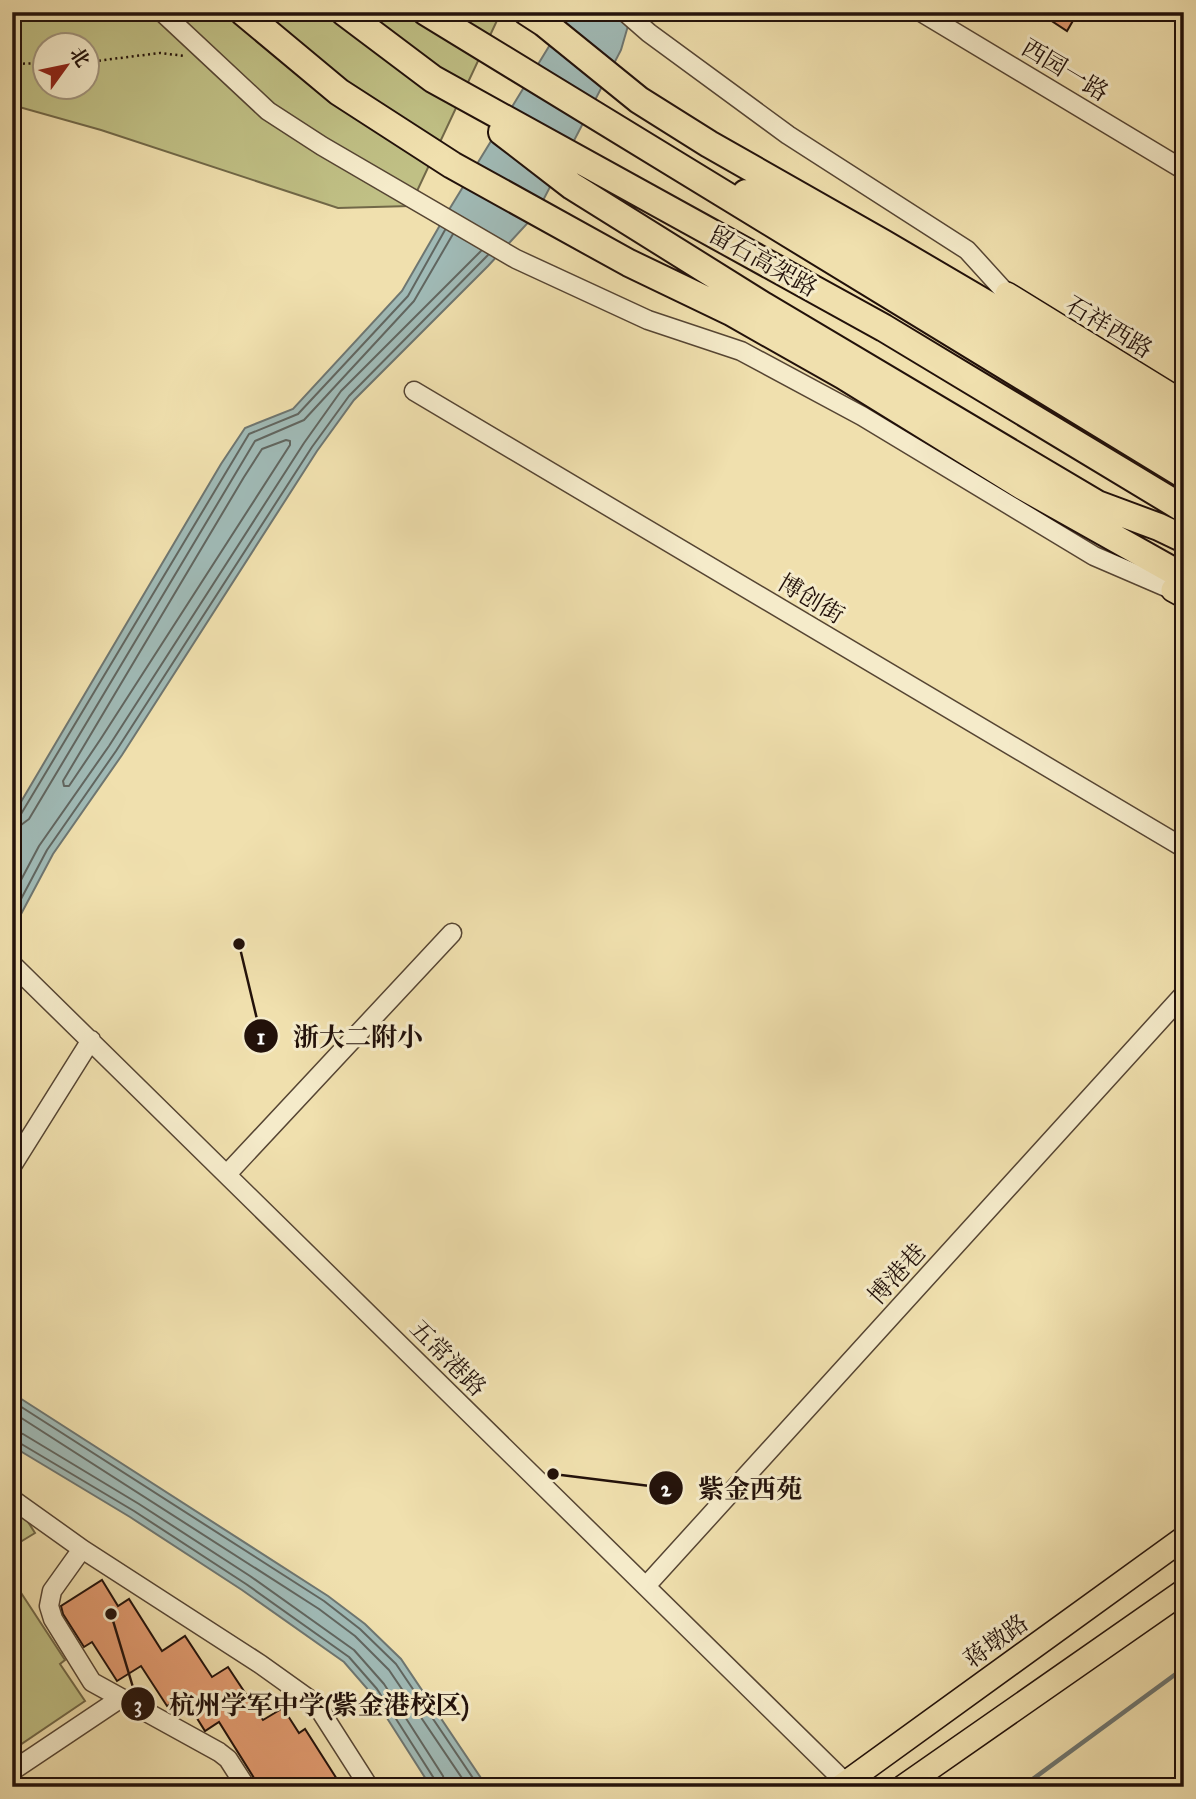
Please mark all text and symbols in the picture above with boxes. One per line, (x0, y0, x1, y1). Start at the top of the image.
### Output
north arrow (32, 32, 102, 102)
street label: 西园一路 (1016, 32, 1114, 108)
text: 北 (65, 43, 95, 71)
street label: 留石高架路 (703, 219, 823, 303)
street label: 石祥西路 (1060, 289, 1158, 365)
street label: 博创街 (772, 568, 850, 630)
callout: 浙大二附小 (244, 1013, 437, 1060)
text: 浙大二附小 (293, 1021, 423, 1053)
text: 1 (257, 1024, 265, 1050)
street label: 博港巷 (862, 1237, 932, 1311)
street label: 五常港路 (403, 1313, 493, 1403)
callout: 紫金西苑 (649, 1465, 816, 1512)
text: 紫金西苑 (698, 1473, 802, 1505)
text: 2 (661, 1476, 672, 1502)
street label: 蒋墩路 (958, 1608, 1034, 1674)
callout: 杭州学军中学(紫金港校区) (120, 1681, 484, 1728)
text: 杭州学军中学(紫金港校区) (169, 1689, 469, 1722)
text: 3 (134, 1692, 142, 1718)

